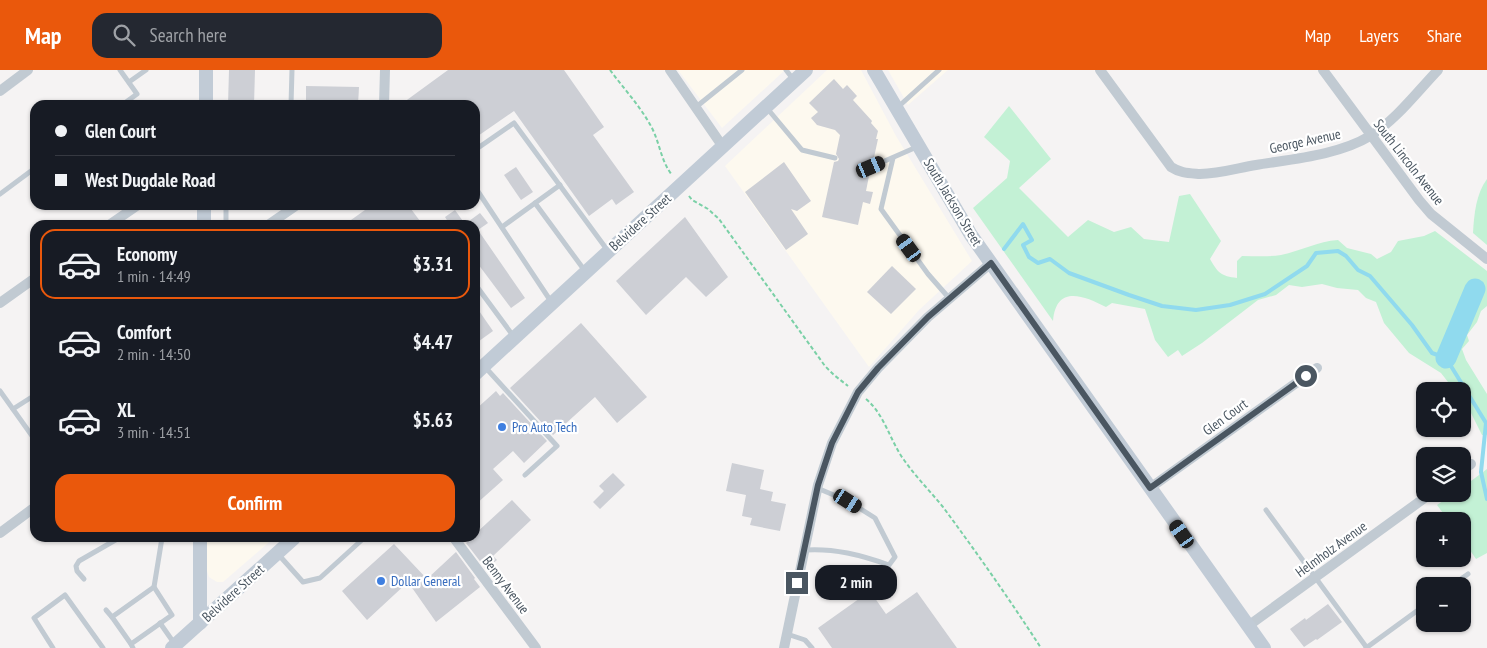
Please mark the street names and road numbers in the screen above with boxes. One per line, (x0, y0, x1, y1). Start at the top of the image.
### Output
street label: South Lincoln Avenue (1370, 115, 1448, 209)
street label: George Avenue (1268, 125, 1342, 157)
street label: South Jackson Street (920, 155, 986, 249)
street label: Belvidere Street (605, 189, 675, 255)
street label: Glen Court (1199, 395, 1251, 439)
street label: Helmholz Avenue (1292, 517, 1370, 581)
street label: Benny Avenue (478, 553, 534, 618)
street label: Belvidere Street (198, 560, 268, 626)

